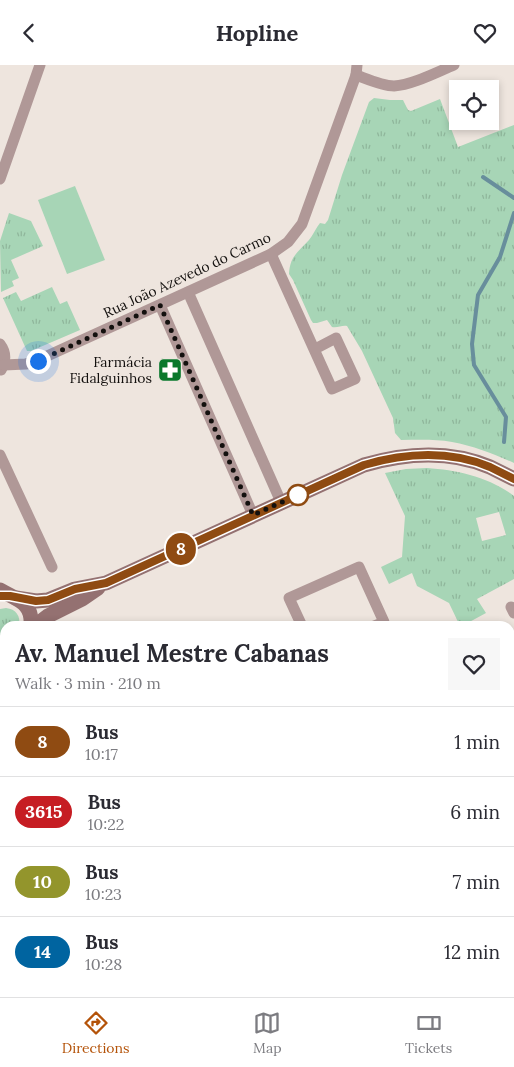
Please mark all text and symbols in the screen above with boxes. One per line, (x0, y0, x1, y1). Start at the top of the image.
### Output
icon: back (15, 19, 43, 47)
text: Hopline (216, 19, 298, 47)
icon: heart (471, 19, 499, 47)
map controls (449, 80, 499, 130)
button: locate (449, 80, 499, 130)
street label: Rua João Azevedo do Carmo (100, 228, 274, 322)
your location (26, 349, 51, 374)
place label: Farmácia Fidalguinhos (69, 353, 152, 387)
pharmacy icon: Farmácia Fidalguinhos (157, 357, 183, 383)
unlabelled marker (287, 484, 309, 506)
line badge: 8 (165, 533, 197, 565)
text: 8 (176, 537, 186, 560)
text: Av. Manuel Mestre Cabanas (15, 638, 329, 669)
button: heart (448, 638, 500, 690)
text: Walk · 3 min · 210 m (15, 673, 161, 693)
text: Bus (85, 720, 118, 744)
text: 8 (37, 730, 48, 753)
text: 1 min (454, 730, 500, 754)
text: 10:17 (85, 744, 118, 764)
text: Bus (87, 790, 121, 814)
text: 3615 (25, 800, 62, 823)
text: 6 min (450, 800, 500, 824)
text: 10:22 (87, 814, 124, 834)
text: Bus (85, 860, 118, 884)
text: 10 (33, 870, 52, 893)
text: 7 min (452, 870, 500, 894)
text: 10:23 (85, 884, 122, 904)
text: Bus (85, 930, 118, 954)
text: 14 (34, 940, 51, 963)
text: 12 min (444, 940, 500, 964)
text: 10:28 (85, 954, 122, 974)
tab: Directions (62, 1009, 130, 1057)
tab: Map (253, 1009, 282, 1057)
tab: Tickets (405, 1009, 452, 1057)

